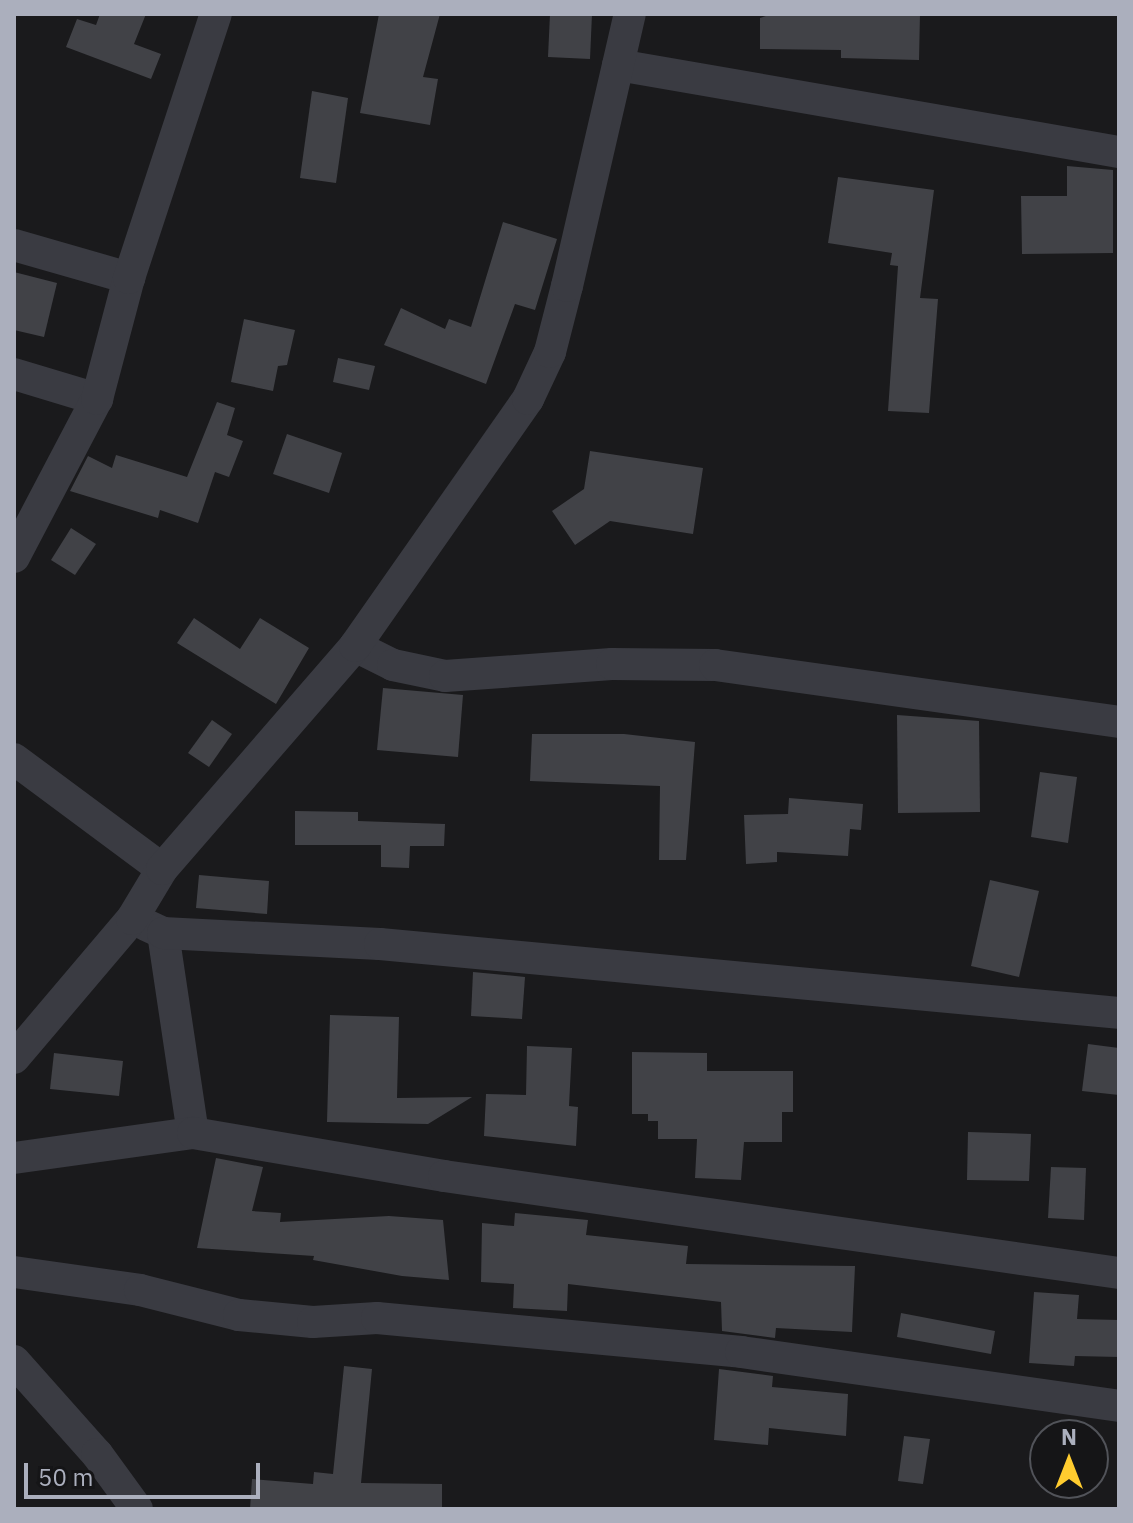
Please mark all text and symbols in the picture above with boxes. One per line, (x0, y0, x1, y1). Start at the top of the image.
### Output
north arrow (1029, 1419, 1109, 1499)
text: N (1061, 1422, 1077, 1451)
scale bar (28, 1447, 264, 1497)
text: 50 m (38, 1461, 93, 1493)

